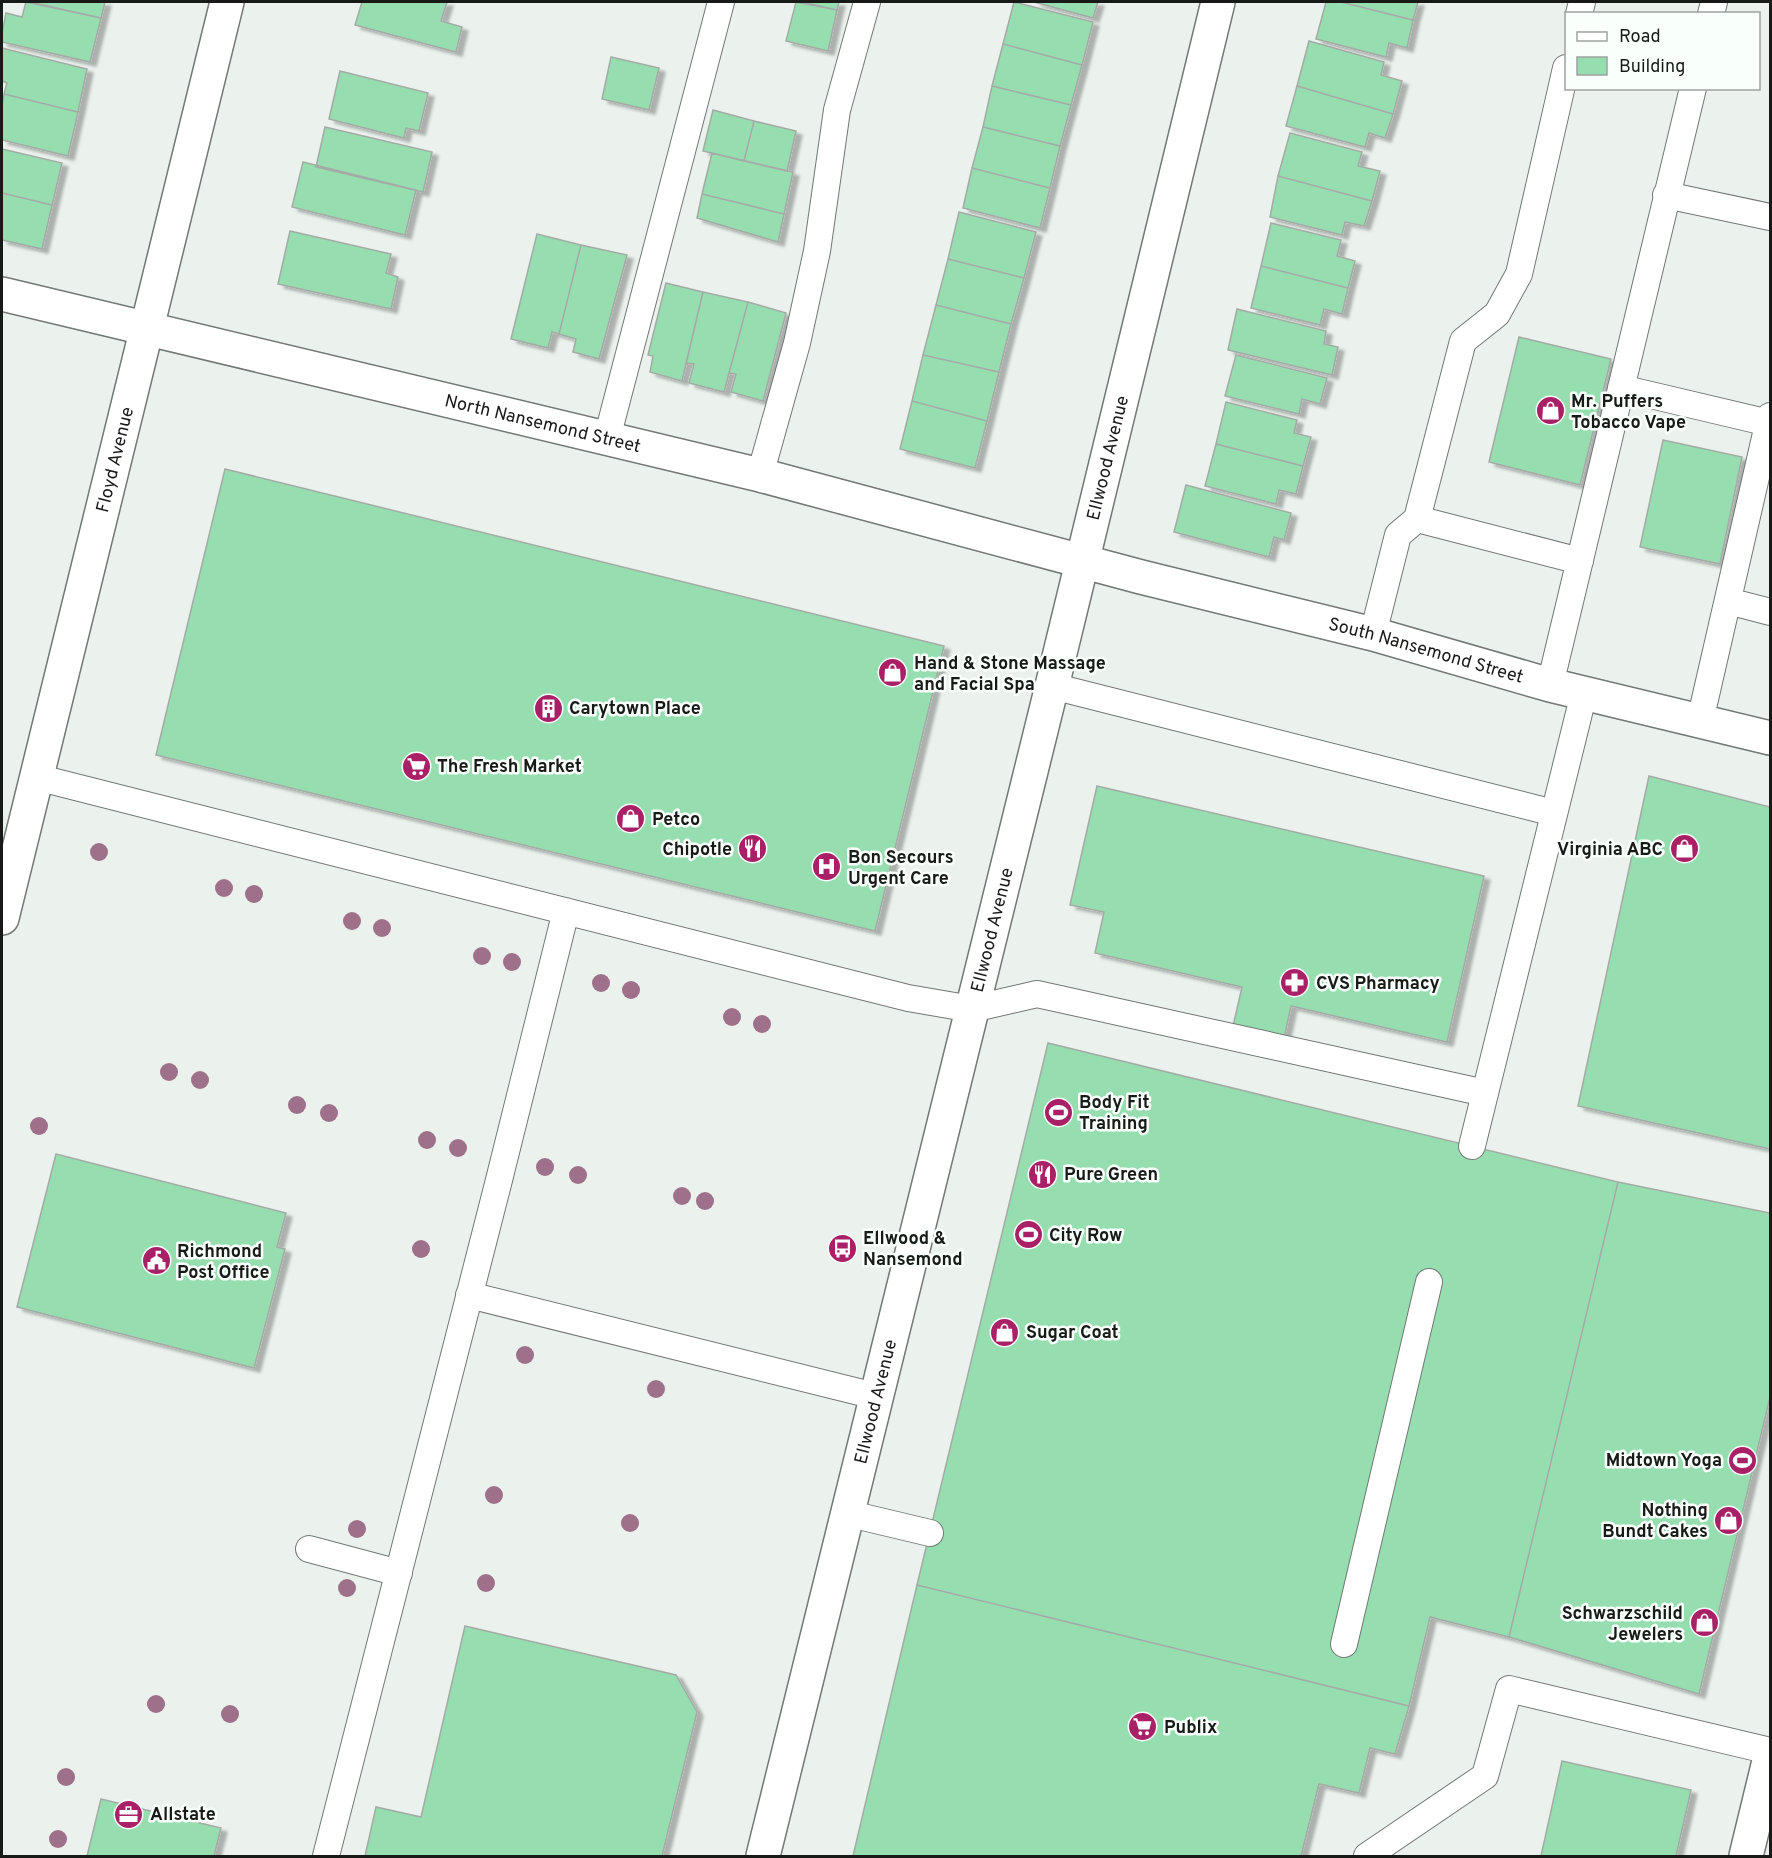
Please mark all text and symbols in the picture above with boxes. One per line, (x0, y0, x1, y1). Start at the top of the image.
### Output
legend (1565, 12, 1760, 90)
text: Road (1619, 26, 1661, 49)
text: Building (1619, 56, 1685, 79)
street label: North Nansemond Street (442, 390, 643, 459)
place label: Mr. Puffers Tobacco Vape (1571, 391, 1686, 435)
street label: Ellwood Avenue (1083, 393, 1135, 523)
shop icon: Mr. Puffers Tobacco Vape (1534, 395, 1566, 427)
street label: Floyd Avenue (92, 405, 140, 515)
street label: South Nansemond Street (1326, 613, 1526, 690)
place label: Hand & Stone Massage and Facial Spa (914, 653, 1106, 697)
shop icon: Hand & Stone Massage and Facial Spa (877, 657, 909, 689)
building icon: Carytown Place (532, 692, 564, 724)
place label: Carytown Place (569, 698, 701, 721)
supermarket icon: The Fresh Market (400, 750, 432, 782)
place label: The Fresh Market (437, 756, 582, 779)
shop icon: Petco (615, 803, 647, 835)
place label: Petco (652, 809, 700, 832)
restaurant icon: Chipotle (737, 833, 769, 865)
shop icon: Virginia ABC (1668, 833, 1700, 865)
place label: Chipotle (662, 839, 732, 862)
place label: Virginia ABC (1557, 839, 1663, 862)
place label: Bon Secours Urgent Care (848, 847, 954, 891)
hospital icon: Bon Secours Urgent Care (811, 851, 843, 883)
street label: Ellwood Avenue (967, 866, 1020, 995)
pharmacy icon: CVS Pharmacy (1279, 967, 1311, 999)
place label: CVS Pharmacy (1316, 973, 1440, 996)
place label: Body Fit Training (1079, 1092, 1149, 1136)
sports icon: Body Fit Training (1042, 1096, 1074, 1128)
restaurant icon: Pure Green (1027, 1158, 1059, 1190)
place label: Pure Green (1064, 1164, 1158, 1187)
sports icon: City Row (1012, 1219, 1044, 1251)
place label: City Row (1049, 1225, 1122, 1248)
place label: Ellwood & Nansemond (863, 1228, 963, 1272)
bus stop icon: Ellwood & Nansemond (826, 1232, 858, 1264)
place label: Richmond Post Office (177, 1241, 270, 1285)
public building icon: Richmond Post Office (140, 1245, 172, 1277)
shop icon: Sugar Coat (989, 1316, 1021, 1348)
place label: Sugar Coat (1026, 1322, 1119, 1345)
street label: Ellwood Avenue (850, 1337, 903, 1467)
sports icon: Midtown Yoga (1727, 1444, 1759, 1476)
place label: Midtown Yoga (1606, 1450, 1722, 1473)
place label: Nothing Bundt Cakes (1602, 1500, 1708, 1544)
shop icon: Nothing Bundt Cakes (1713, 1504, 1745, 1536)
place label: Schwarzschild Jewelers (1562, 1603, 1683, 1647)
shop icon: Schwarzschild Jewelers (1688, 1607, 1720, 1639)
supermarket icon: Publix (1127, 1711, 1159, 1743)
place label: Publix (1164, 1717, 1217, 1740)
office icon: Allstate (113, 1798, 145, 1830)
place label: Allstate (150, 1804, 216, 1827)

